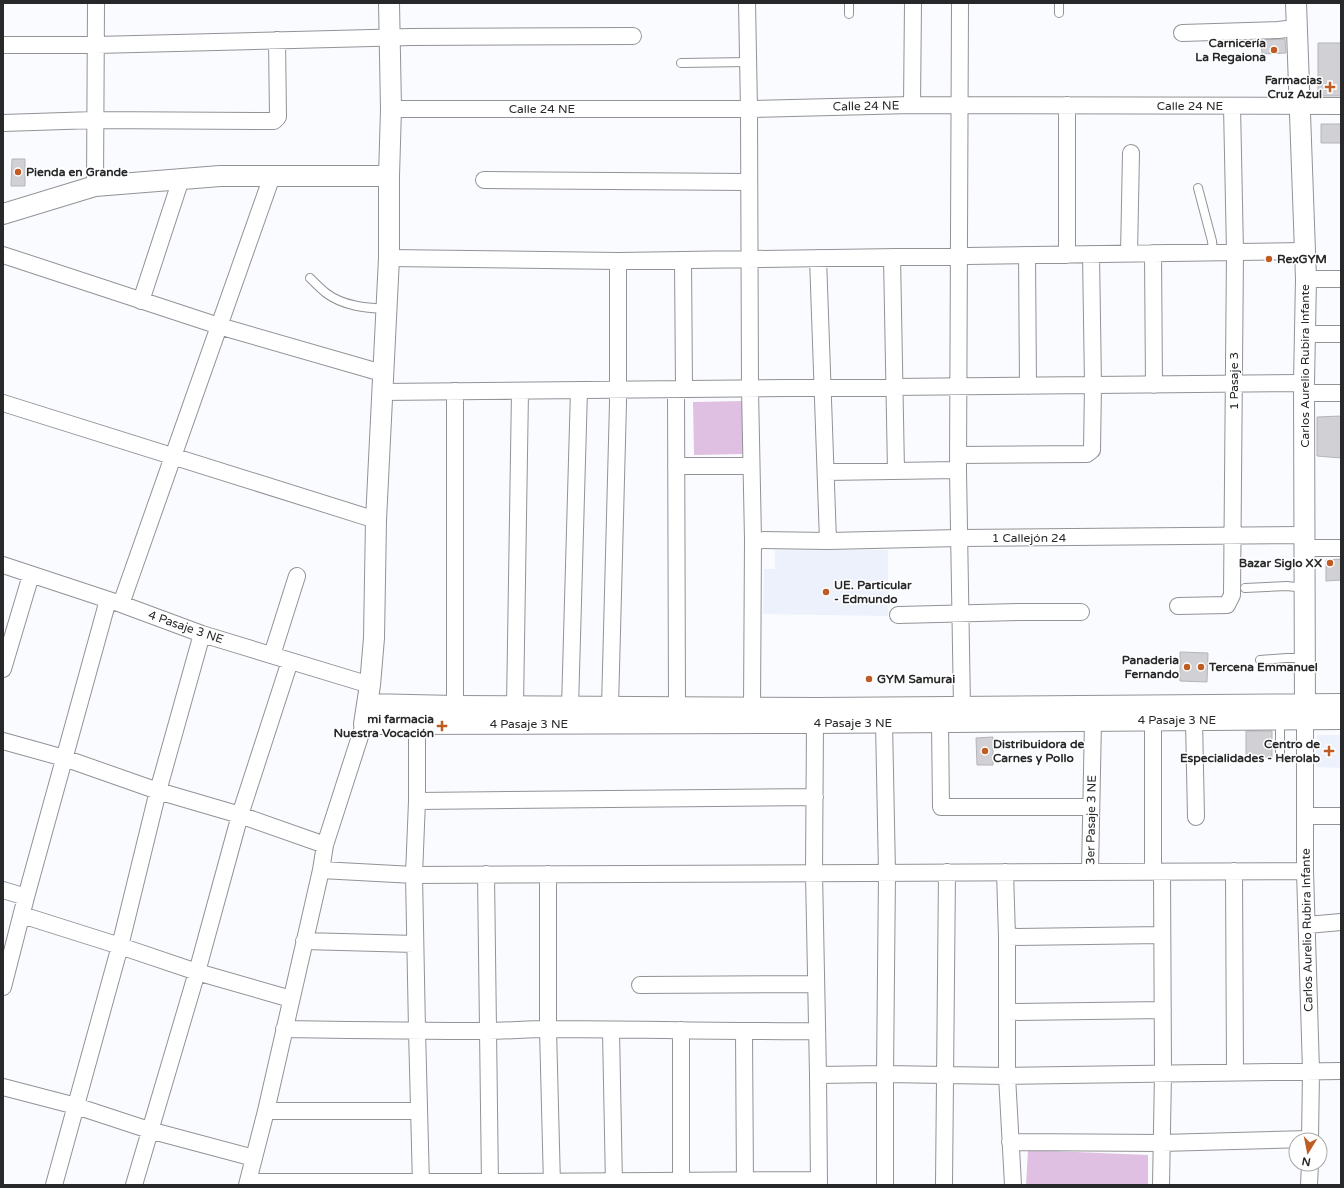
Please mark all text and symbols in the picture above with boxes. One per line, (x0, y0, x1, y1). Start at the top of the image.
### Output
place label: Carnicería La Regaiona (1195, 36, 1266, 65)
marker: Carnicería La Regaiona (1269, 45, 1279, 55)
place label: Farmacias Cruz Azul (1265, 73, 1322, 101)
marker: Farmacias Cruz Azul (1325, 82, 1335, 92)
street label: Calle 24 NE (833, 98, 900, 114)
street label: Calle 24 NE (1157, 99, 1224, 113)
street label: Calle 24 NE (509, 102, 576, 116)
place label: Pienda en Grande (26, 165, 128, 179)
marker: Pienda en Grande (13, 167, 23, 177)
place label: RexGYM (1277, 252, 1327, 266)
marker: RexGYM (1264, 254, 1274, 264)
street label: Carlos Aurelio Rubira Infante (1298, 284, 1312, 448)
street label: 1 Pasaje 3 (1227, 352, 1241, 410)
street label: 1 Callejón 24 (992, 531, 1067, 545)
place label: Bazar Siglo XX (1239, 556, 1322, 571)
marker: Bazar Siglo XX (1325, 558, 1335, 568)
place label: UE. Particular - Edmundo (834, 578, 912, 606)
marker: UE. Particular - Edmundo (821, 587, 831, 597)
street label: 4 Pasaje 3 NE (147, 608, 226, 647)
place label: Panaderia Fernando (1122, 653, 1179, 681)
place label: Tercena Emmanuel (1208, 660, 1318, 674)
marker: Panaderia Fernando (1182, 662, 1192, 672)
marker: Tercena Emmanuel (1196, 662, 1206, 672)
place label: GYM Samurai (877, 672, 955, 686)
marker: GYM Samurai (864, 674, 874, 684)
place label: mi farmacia Nuestra Vocación (334, 712, 434, 740)
street label: 4 Pasaje 3 NE (1138, 713, 1217, 727)
street label: 4 Pasaje 3 NE (814, 716, 893, 730)
street label: 4 Pasaje 3 NE (490, 717, 569, 731)
marker: mi farmacia Nuestra Vocación (437, 721, 447, 731)
place label: Distribuidora de Carnes y Pollo (993, 737, 1085, 766)
place label: Centro de Especialidades - Herolab (1180, 737, 1320, 766)
marker: Centro de Especialidades - Herolab (1323, 745, 1335, 757)
marker: Distribuidora de Carnes y Pollo (980, 746, 990, 756)
street label: 3er Pasaje 3 NE (1083, 775, 1099, 865)
street label: Carlos Aurelio Rubira Infante (1299, 848, 1315, 1012)
north arrow (1288, 1132, 1328, 1172)
text: N (1301, 1154, 1312, 1169)

